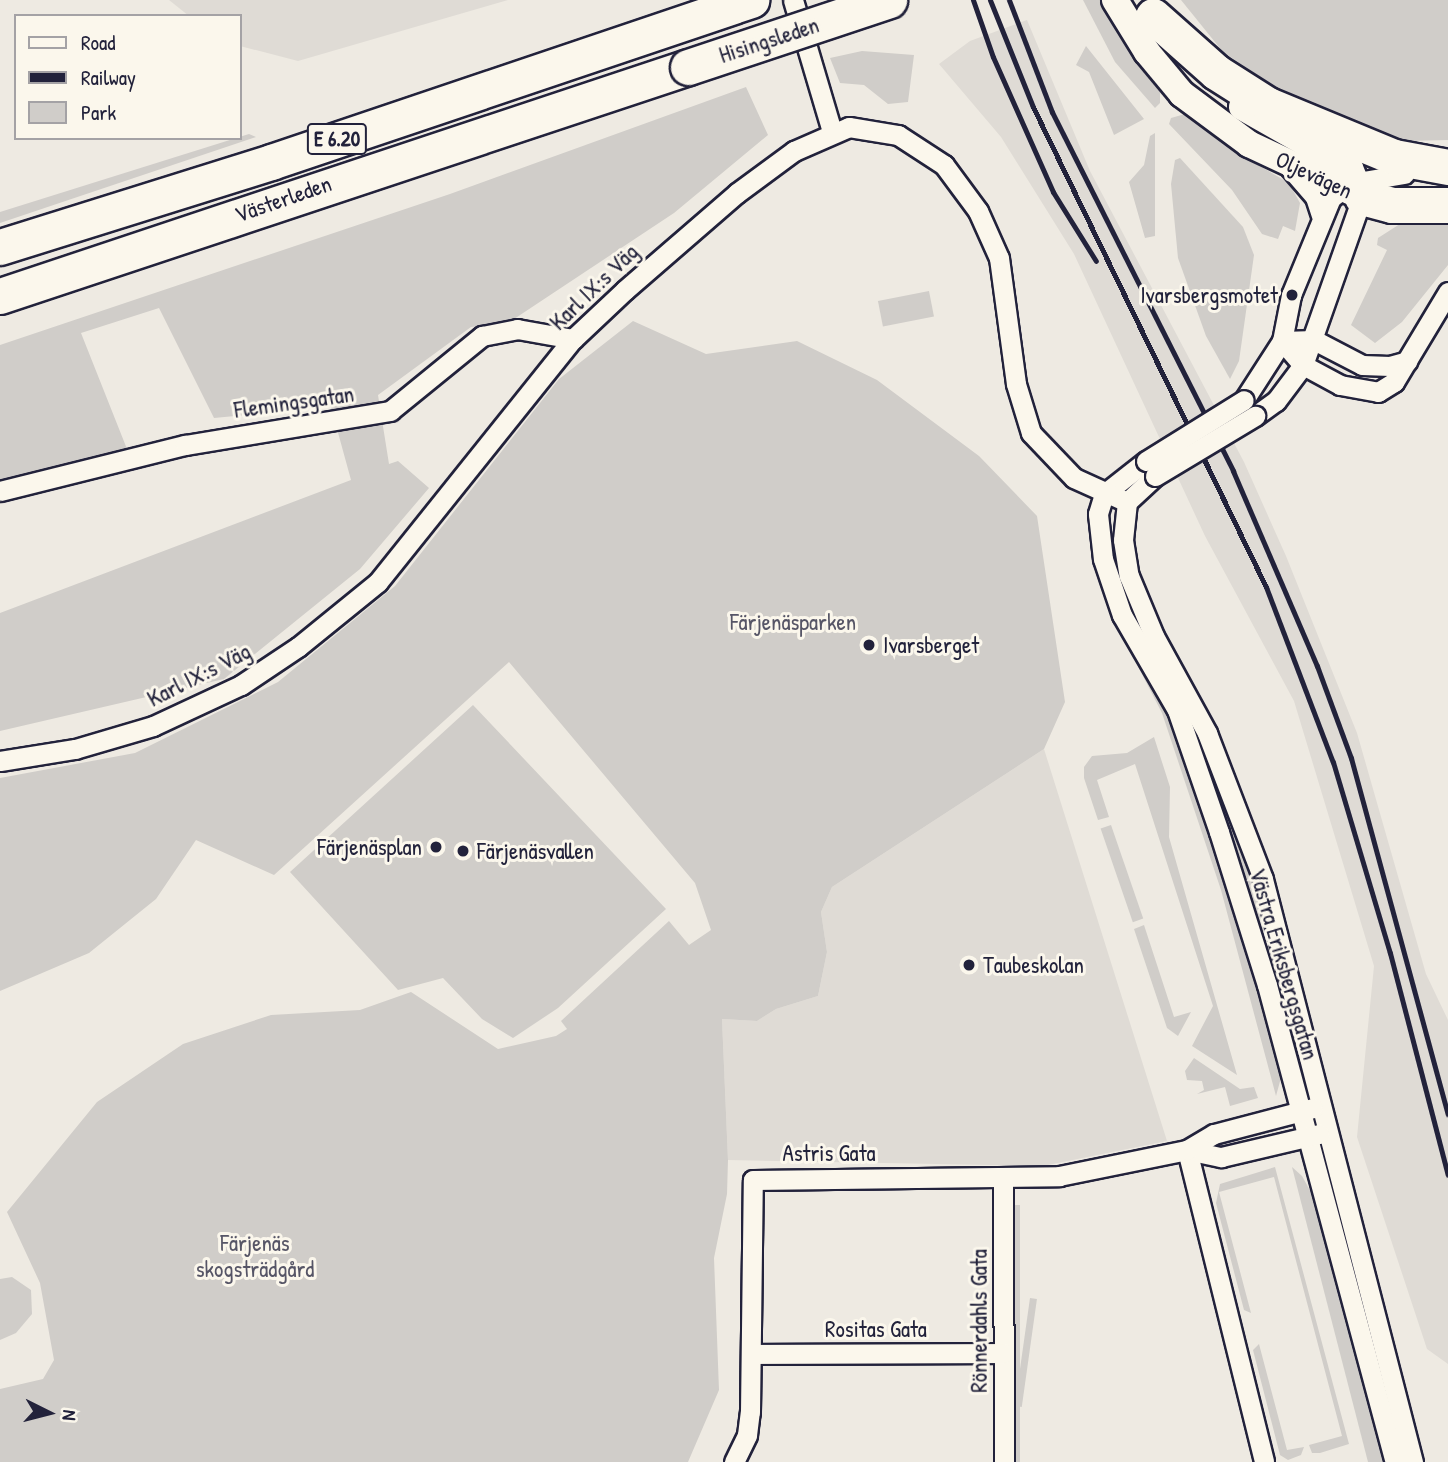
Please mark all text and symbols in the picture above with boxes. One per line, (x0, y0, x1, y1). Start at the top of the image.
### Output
street label: Hisingsleden (716, 11, 822, 69)
legend (14, 14, 242, 140)
text: Road (81, 28, 115, 57)
text: Railway (81, 63, 136, 92)
text: Park (81, 98, 116, 127)
road number: E 6.20 (306, 122, 368, 156)
street label: Oljevägen (1271, 145, 1357, 205)
street label: Västerleden (231, 170, 335, 228)
street label: Karl IX:s Väg (544, 238, 644, 336)
place label: Ivarsbergsmotet (1140, 281, 1278, 309)
marker: Ivarsbergsmotet (1284, 287, 1300, 303)
street label: Flemingsgatan (232, 380, 356, 424)
park label: Färjenäsparken (730, 608, 856, 636)
place label: Ivarsberget (883, 631, 979, 659)
street label: Karl IX:s Väg (143, 637, 255, 713)
marker: Ivarsberget (861, 637, 877, 653)
place label: Färjenäsplan (317, 833, 422, 861)
place label: Färjenäsvallen (477, 837, 594, 865)
marker: Färjenäsplan (428, 839, 444, 855)
marker: Färjenäsvallen (455, 843, 471, 859)
street label: Västra Eriksbergsgatan (1244, 865, 1324, 1063)
place label: Taubeskolan (983, 951, 1084, 979)
marker: Taubeskolan (961, 957, 977, 973)
street label: Astris Gata (782, 1139, 876, 1167)
park label: Färjenäs skogsträdgård (196, 1229, 314, 1283)
street label: Rönnerdahls Gata (965, 1249, 993, 1393)
street label: Rositas Gata (825, 1315, 927, 1343)
north arrow (14, 1378, 84, 1448)
text: N (56, 1409, 83, 1422)

